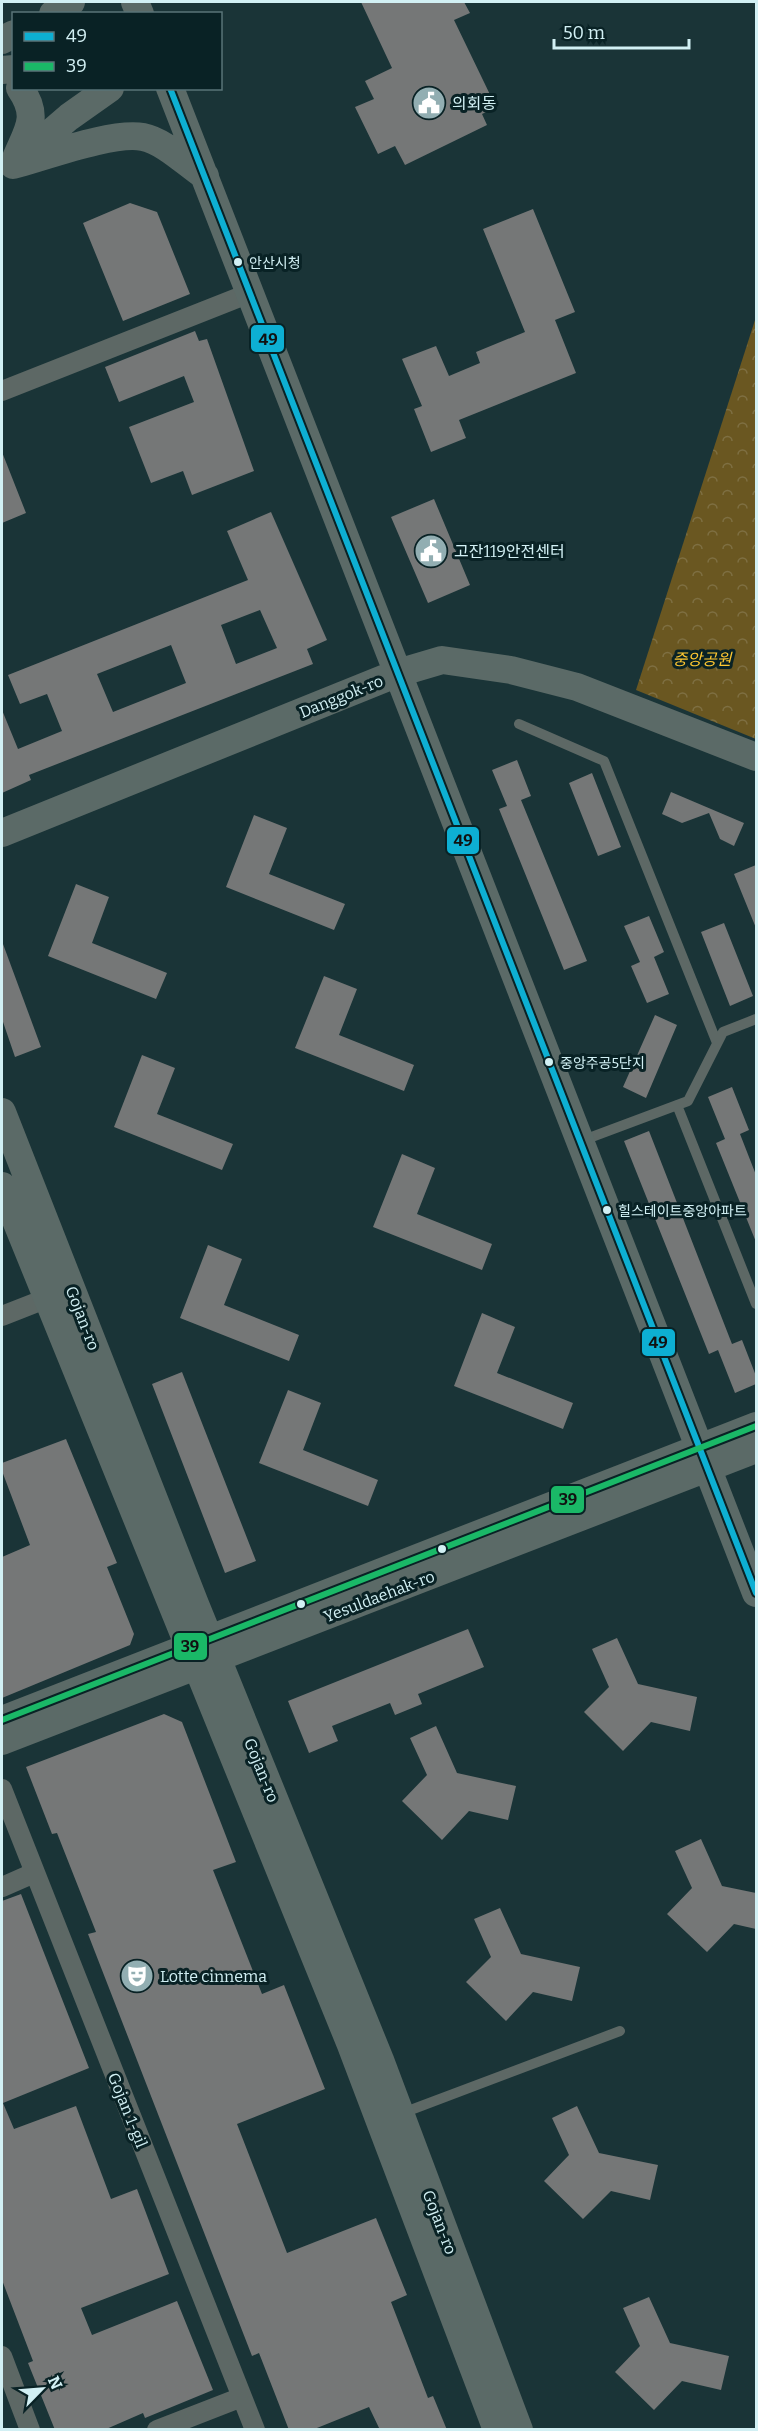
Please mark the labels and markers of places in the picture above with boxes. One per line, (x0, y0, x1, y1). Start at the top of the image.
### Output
public building icon: 의회동 (411, 85, 447, 121)
place label: 의회동 (452, 94, 496, 113)
place label: 안산시청 (249, 255, 301, 272)
marker: 안산시청 (232, 256, 244, 268)
public building icon: 고잔119안전센터 (413, 533, 449, 569)
place label: 고잔119안전센터 (454, 542, 565, 561)
place label: 중앙주공5단지 (560, 1055, 645, 1072)
marker: 중앙주공5단지 (543, 1056, 555, 1068)
place label: 힐스테이트중앙아파트 (618, 1203, 747, 1220)
marker: 힐스테이트중앙아파트 (601, 1204, 613, 1216)
unlabelled marker (436, 1543, 448, 1555)
unlabelled marker (295, 1598, 307, 1610)
theatre icon: Lotte cinnema (119, 1958, 155, 1994)
place label: Lotte cinnema (160, 1967, 267, 1986)

